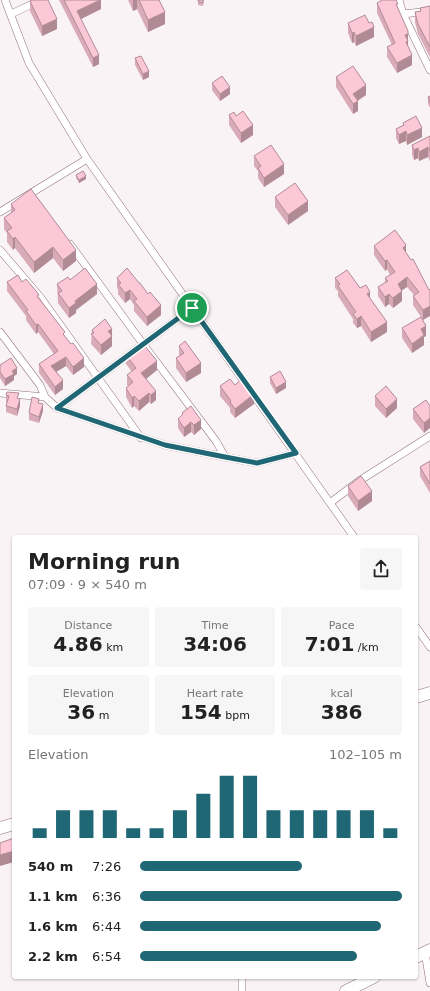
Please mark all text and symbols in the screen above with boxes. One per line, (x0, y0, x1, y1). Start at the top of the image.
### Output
pin (175, 291, 209, 325)
icon: arrive (181, 297, 203, 319)
button: share (360, 548, 402, 590)
text: Morning run (28, 549, 180, 574)
text: 07:09 · 9 × 540 m (28, 577, 147, 592)
text: Distance (64, 619, 112, 632)
text: Time (202, 619, 228, 632)
text: Pace (329, 619, 355, 632)
text: 4.86 (53, 632, 103, 656)
text: 34:06 (183, 632, 247, 656)
text: 7:01 (305, 632, 354, 656)
text: km (103, 641, 123, 654)
text: /km (354, 641, 379, 654)
text: Elevation (63, 687, 114, 700)
text: Heart rate (187, 687, 243, 700)
text: kcal (331, 687, 353, 700)
text: 36 (67, 700, 95, 724)
text: 154 (180, 700, 222, 724)
text: 386 (321, 700, 363, 724)
text: m (95, 709, 109, 722)
text: bpm (222, 709, 250, 722)
text: Elevation (28, 747, 88, 762)
text: 102–105 m (329, 747, 402, 762)
text: 540 m (28, 859, 73, 874)
text: 7:26 (92, 859, 121, 874)
text: 1.1 km (28, 889, 78, 904)
text: 6:36 (92, 889, 121, 904)
text: 1.6 km (28, 919, 78, 934)
text: 6:44 (92, 919, 121, 934)
text: 2.2 km (28, 949, 78, 964)
text: 6:54 (92, 949, 121, 964)

